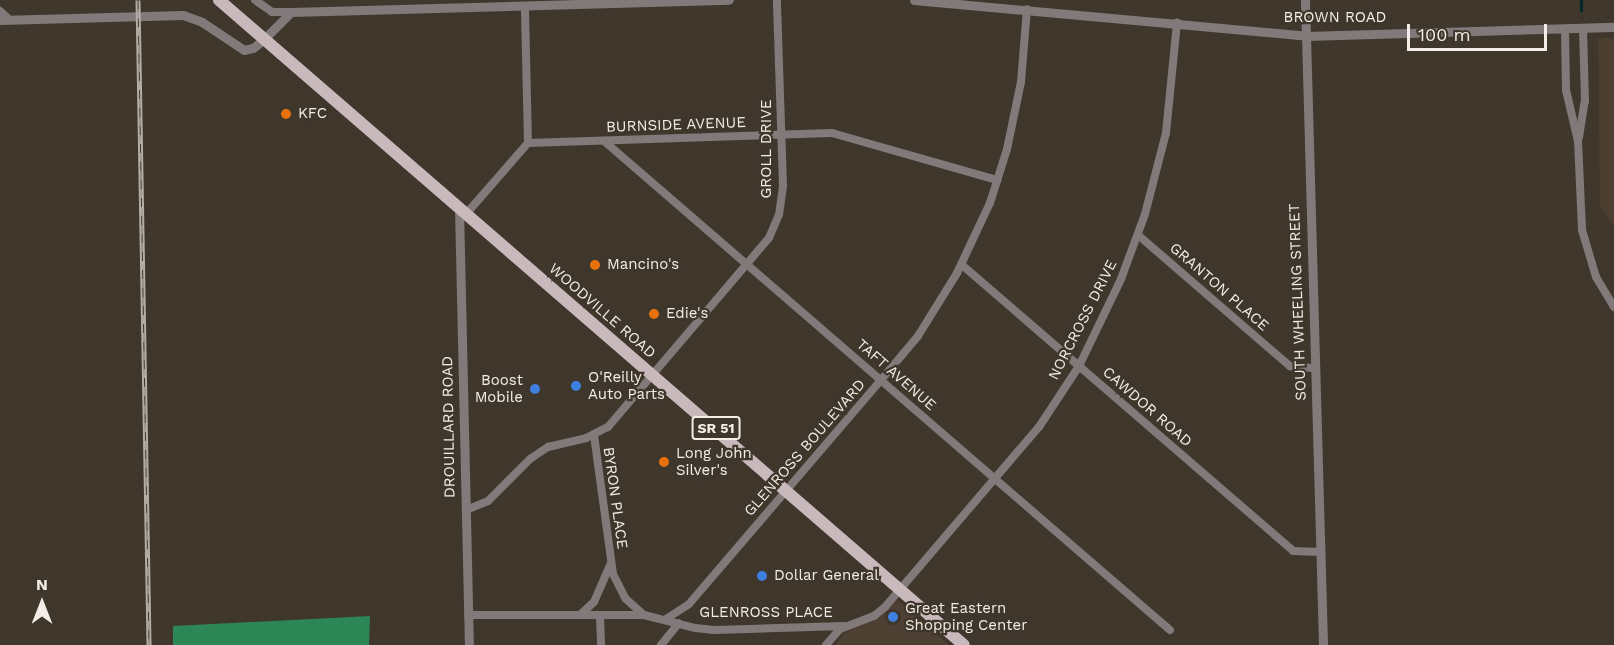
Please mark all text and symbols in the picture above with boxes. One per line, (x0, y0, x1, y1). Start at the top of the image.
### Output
street label: BROWN ROAD (1284, 9, 1386, 27)
scale bar (1410, 12, 1550, 50)
text: 100 m (1418, 24, 1471, 45)
street label: GROLL DRIVE (758, 99, 776, 199)
place label: KFC (298, 105, 327, 123)
marker: KFC (279, 107, 293, 121)
street label: BURNSIDE AVENUE (606, 114, 746, 136)
street label: SOUTH WHEELING STREET (1286, 203, 1310, 401)
street label: GRANTON PLACE (1166, 239, 1272, 335)
place label: Mancino's (607, 256, 679, 274)
street label: NORCROSS DRIVE (1045, 257, 1121, 383)
marker: Mancino's (588, 258, 602, 272)
street label: WOODVILLE ROAD (545, 260, 659, 362)
place label: Edie's (666, 305, 708, 323)
marker: Edie's (647, 307, 661, 321)
street label: TAFT AVENUE (852, 335, 940, 415)
street label: DROUILLARD ROAD (439, 356, 459, 498)
street label: CAWDOR ROAD (1099, 363, 1195, 451)
place label: O'Reilly Auto Parts (588, 368, 665, 403)
place label: Boost Mobile (475, 371, 523, 406)
street label: GLENROSS BOULEVARD (741, 376, 869, 520)
marker: O'Reilly Auto Parts (569, 379, 583, 393)
marker: Boost Mobile (528, 382, 542, 396)
road number: SR 51 (690, 417, 742, 439)
place label: Long John Silver's (676, 444, 752, 479)
street label: BYRON PLACE (599, 446, 631, 550)
marker: Long John Silver's (657, 455, 671, 469)
place label: Dollar General (774, 567, 879, 585)
marker: Dollar General (755, 569, 769, 583)
north arrow (12, 573, 72, 633)
text: N (36, 575, 48, 594)
place label: Great Eastern Shopping Center (905, 599, 1027, 634)
street label: GLENROSS PLACE (699, 604, 833, 622)
marker: Great Eastern Shopping Center (886, 610, 900, 624)

